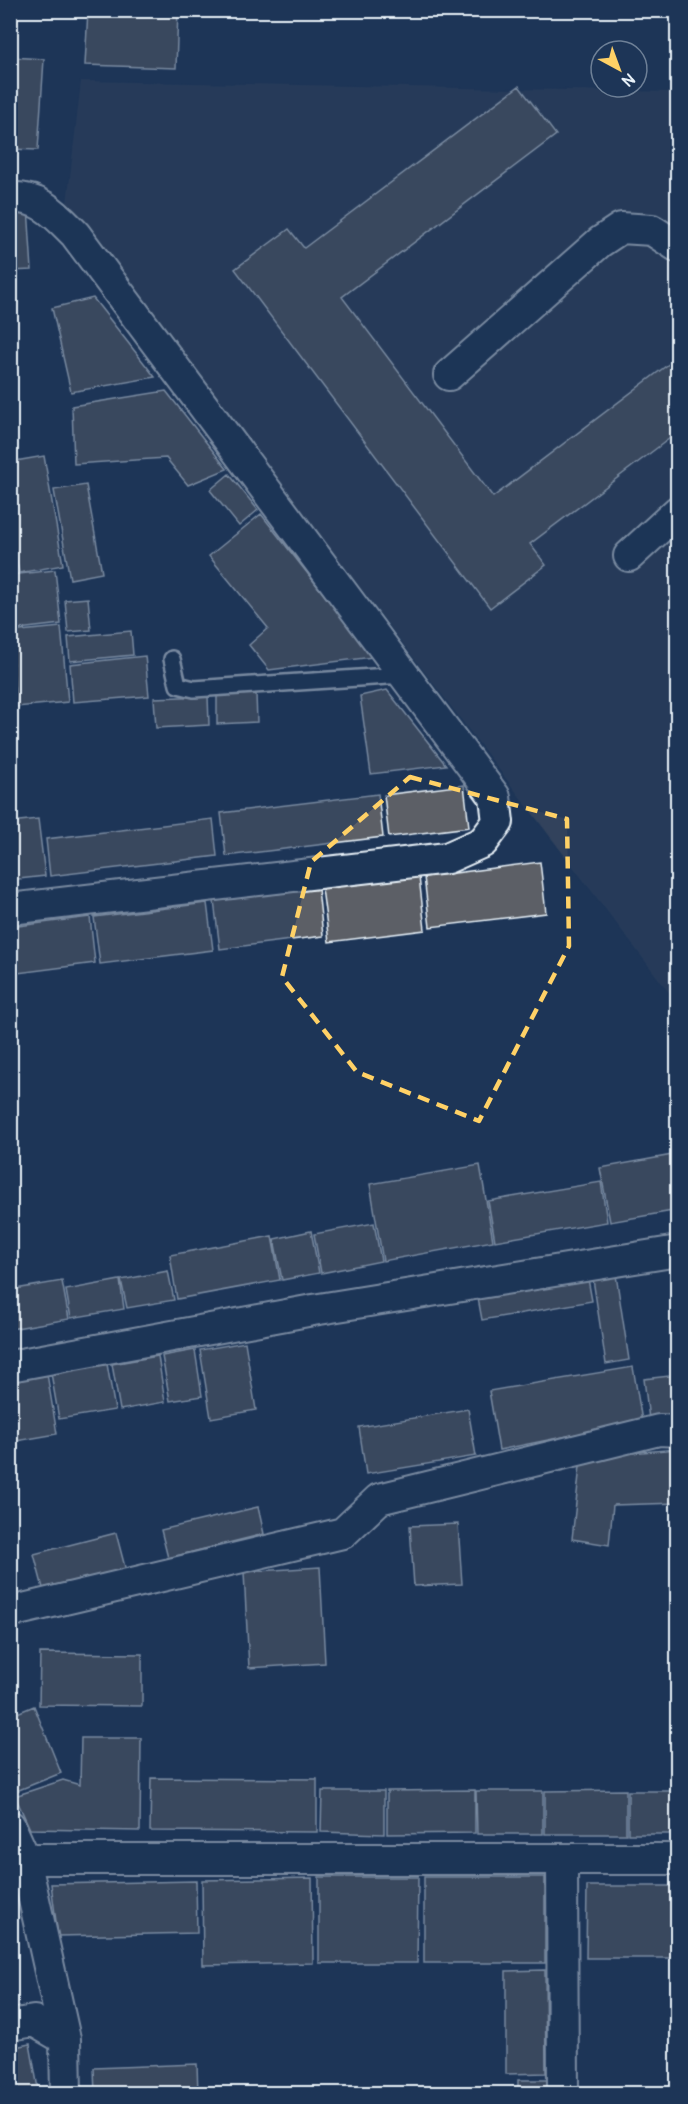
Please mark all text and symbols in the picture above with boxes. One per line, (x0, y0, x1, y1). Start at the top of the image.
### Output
north arrow (589, 39, 649, 99)
text: N (617, 68, 639, 91)

